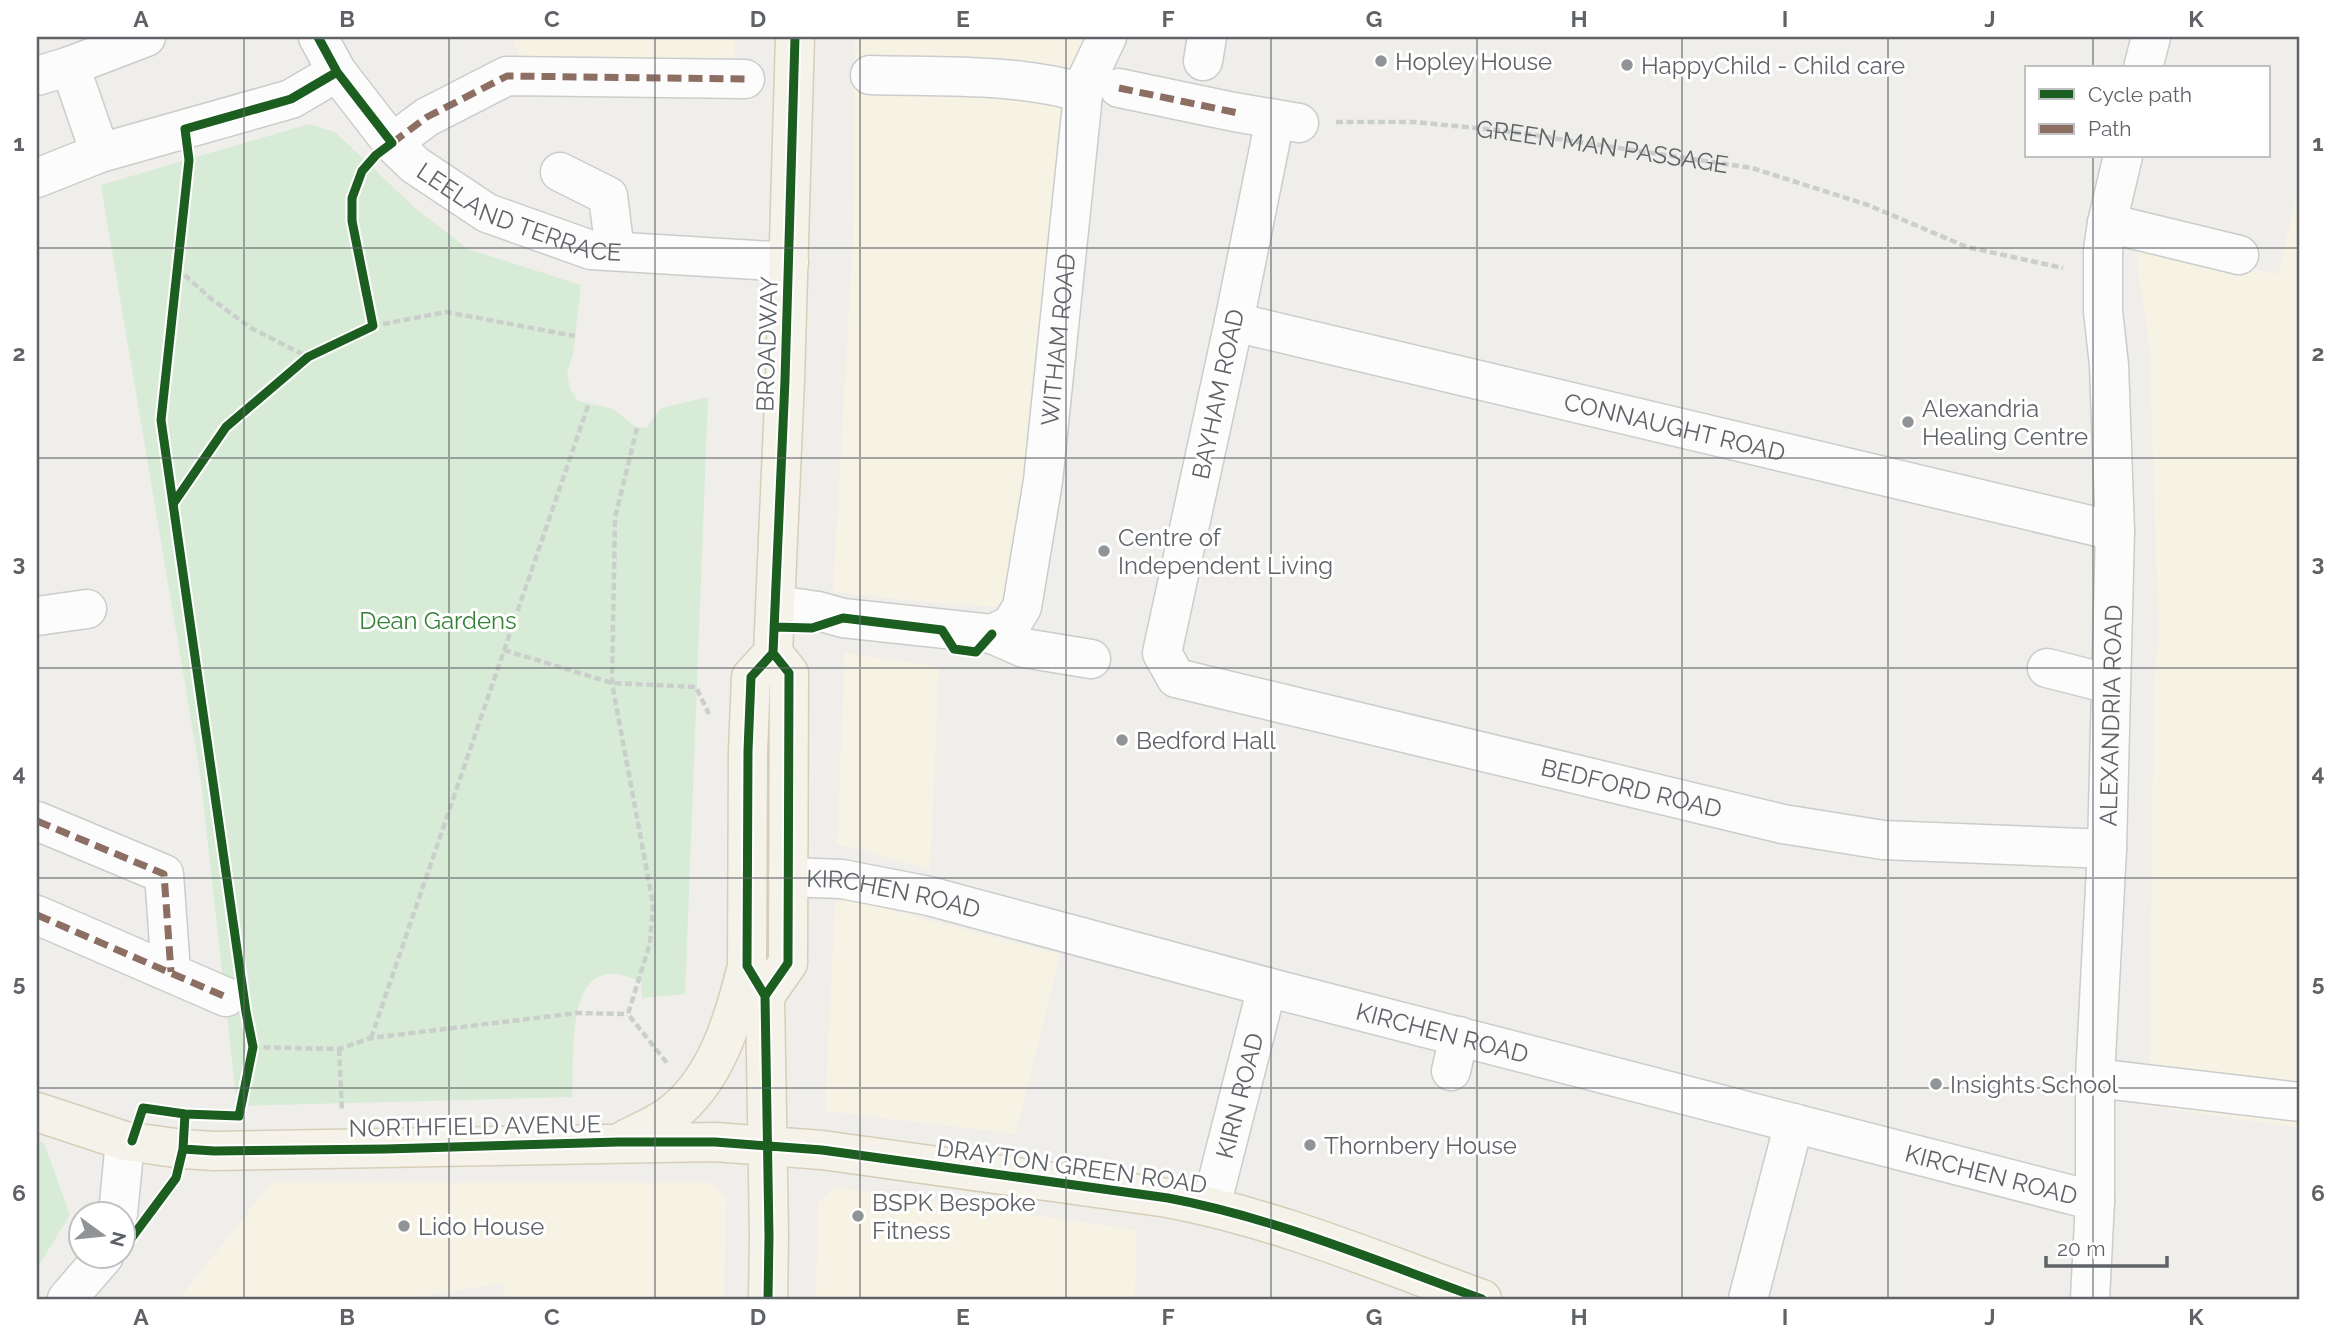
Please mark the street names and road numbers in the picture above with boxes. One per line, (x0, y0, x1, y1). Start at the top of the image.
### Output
street label: GREEN MAN PASSAGE (1475, 114, 1731, 179)
street label: LEELAND TERRACE (412, 156, 622, 266)
street label: WITHAM ROAD (1034, 252, 1081, 427)
street label: BROADWAY (750, 275, 784, 412)
street label: BAYHAM ROAD (1186, 306, 1250, 482)
street label: CONNAUGHT ROAD (1561, 386, 1788, 467)
street label: ALEXANDRIA ROAD (2093, 604, 2128, 827)
street label: BEDFORD ROAD (1538, 752, 1725, 823)
street label: KIRCHEN ROAD (806, 863, 984, 924)
street label: KIRCHEN ROAD (1353, 996, 1532, 1069)
street label: KIRN ROAD (1209, 1030, 1269, 1161)
street label: NORTHFIELD AVENUE (348, 1109, 602, 1143)
street label: DRAYTON GREEN ROAD (935, 1133, 1209, 1199)
street label: KIRCHEN ROAD (1902, 1138, 2081, 1210)

